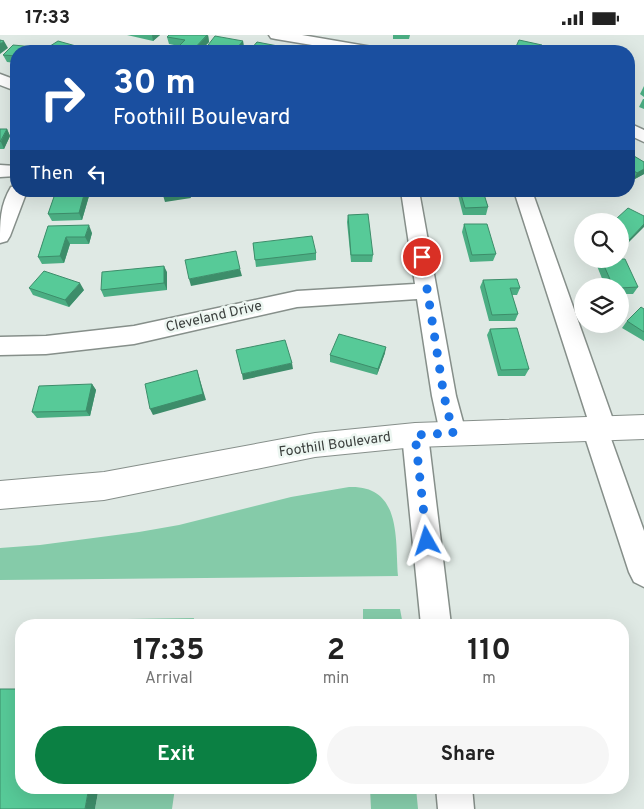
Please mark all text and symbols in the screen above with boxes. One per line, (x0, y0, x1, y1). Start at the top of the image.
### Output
text: 17:33 (25, 6, 70, 30)
text: 30 m (113, 62, 196, 106)
icon: right (30, 65, 95, 130)
text: Foothill Boulevard (113, 105, 290, 132)
icon: left (83, 160, 111, 188)
text: Then (30, 162, 73, 186)
map controls (574, 213, 629, 333)
button: search (574, 213, 629, 268)
pin (401, 236, 443, 278)
icon: arrive (408, 243, 436, 271)
button: layers (574, 278, 629, 333)
street label: Cleveland Drive (164, 298, 264, 336)
street label: Foothill Boulevard (278, 429, 392, 461)
position arrow (400, 514, 452, 566)
text: 17:35 (133, 633, 205, 670)
text: 2 (327, 633, 345, 670)
text: 110 (467, 633, 511, 670)
text: Arrival (145, 669, 193, 689)
text: min (323, 669, 349, 689)
text: m (482, 669, 496, 689)
button: Exit (35, 726, 317, 784)
button: Share (327, 726, 609, 784)

